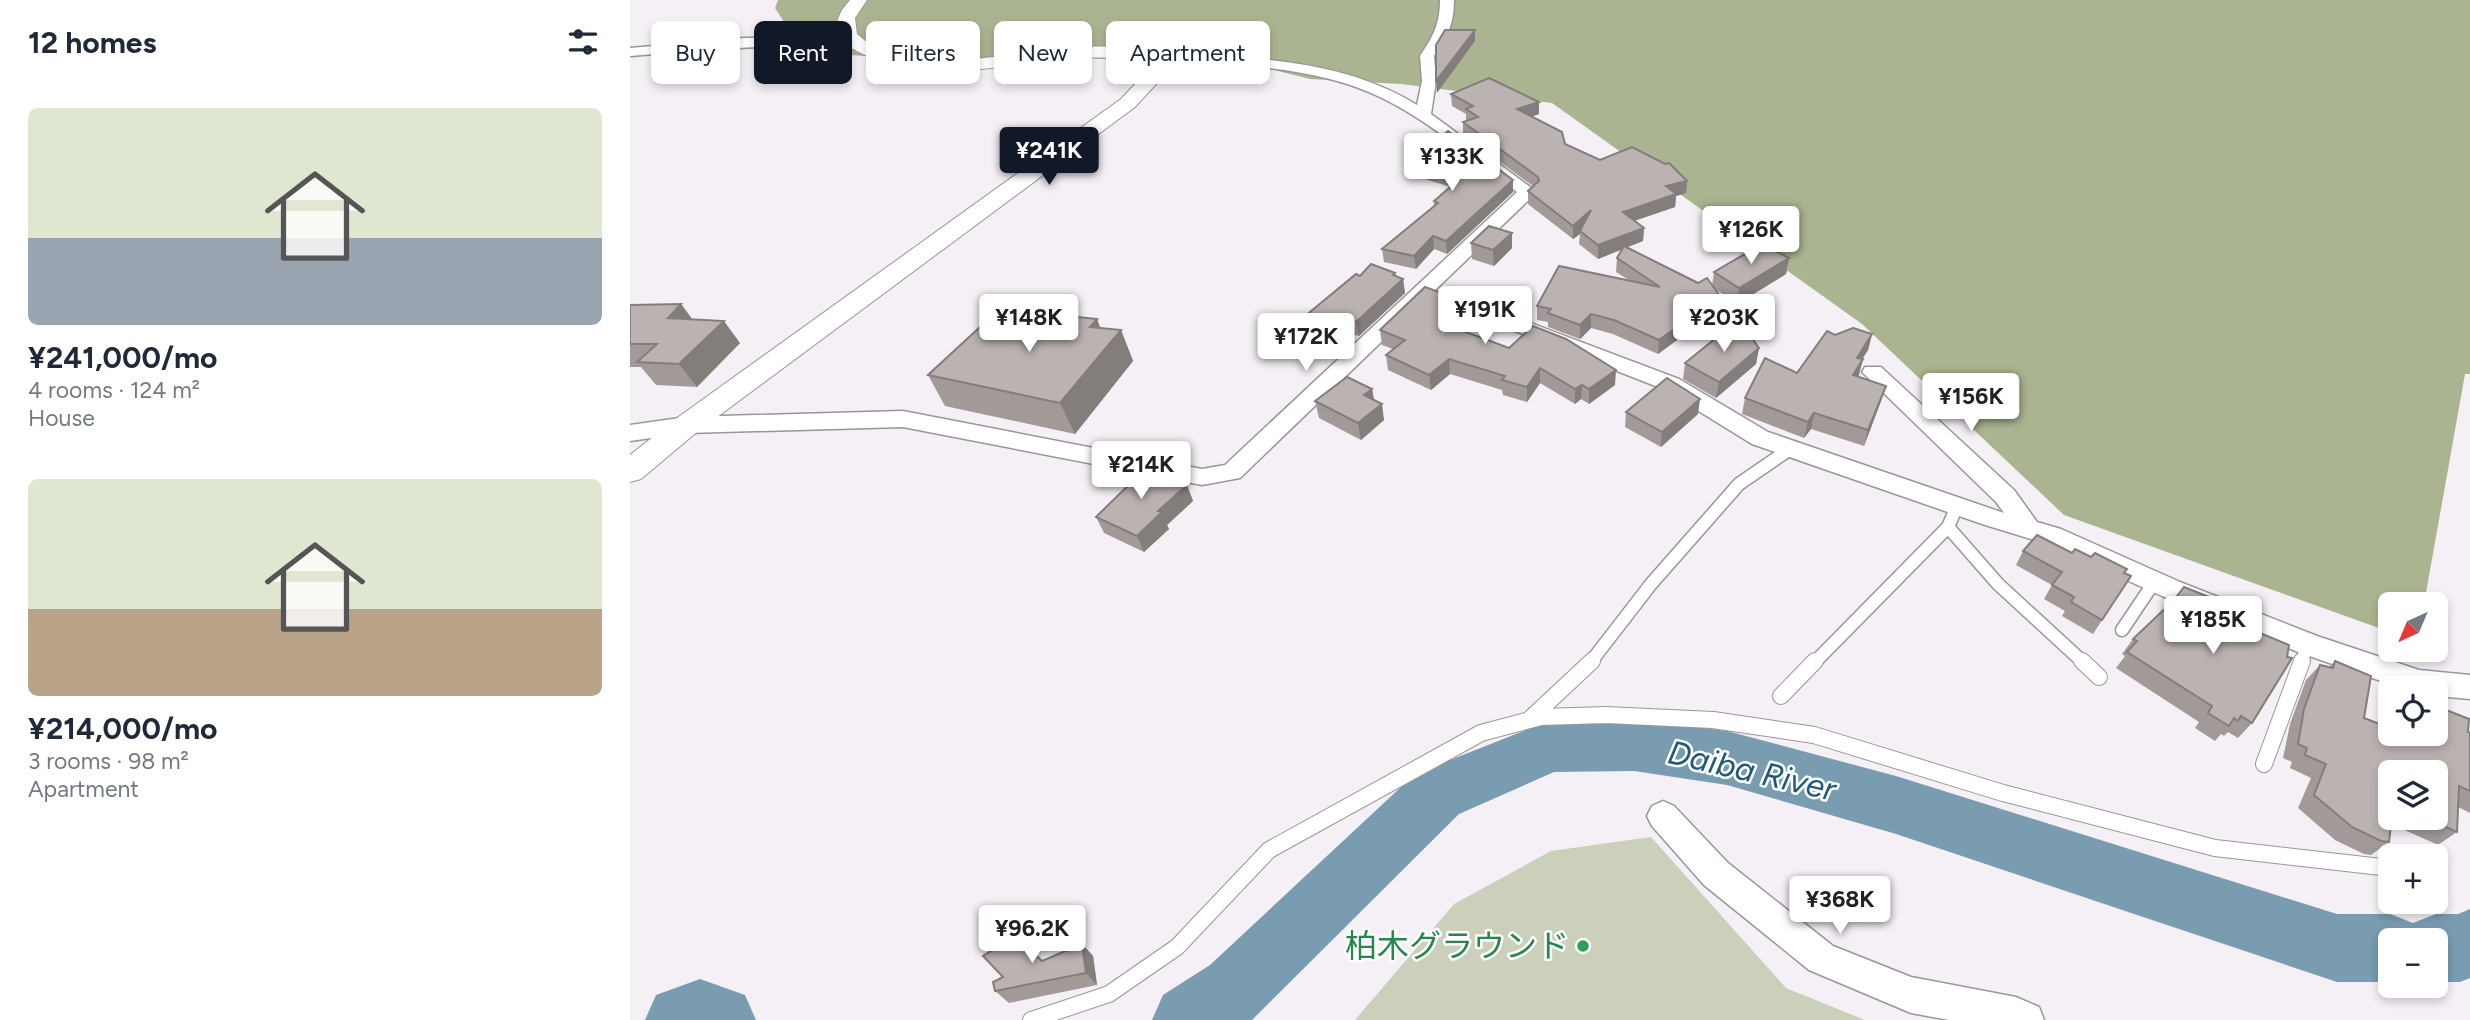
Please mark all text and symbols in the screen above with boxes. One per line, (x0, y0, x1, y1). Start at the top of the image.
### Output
chip: Buy (651, 21, 740, 84)
chip: Rent (754, 21, 852, 84)
chip: Filters (866, 21, 980, 84)
chip: New (994, 21, 1092, 84)
chip: Apartment (1106, 21, 1270, 84)
icon: filters (564, 23, 602, 61)
text: 12 homes (28, 24, 156, 61)
pin: ¥241K (1000, 128, 1098, 187)
pin: ¥133K (1403, 134, 1501, 193)
text: ¥241K (1016, 136, 1082, 164)
text: ¥133K (1420, 142, 1484, 170)
icon: home (252, 153, 378, 279)
pin: ¥126K (1702, 206, 1800, 266)
text: ¥126K (1718, 215, 1784, 243)
pin: ¥191K (1436, 286, 1534, 346)
pin: ¥148K (980, 294, 1078, 354)
pin: ¥203K (1675, 294, 1773, 354)
text: ¥191K (1454, 295, 1516, 323)
text: ¥148K (995, 303, 1063, 331)
text: ¥203K (1689, 303, 1759, 331)
pin: ¥172K (1257, 314, 1355, 373)
text: ¥172K (1274, 322, 1338, 350)
text: ¥241,000/mo (28, 339, 217, 376)
pin: ¥156K (1922, 374, 2020, 433)
text: 4 rooms · 124 m² (28, 376, 200, 404)
text: ¥156K (1938, 382, 2004, 410)
text: House (28, 404, 95, 432)
pin: ¥214K (1092, 442, 1190, 501)
text: ¥214K (1108, 450, 1174, 478)
icon: home (252, 524, 378, 650)
north arrow (2378, 592, 2448, 662)
map controls (2378, 592, 2448, 998)
pin: ¥185K (2164, 596, 2262, 656)
text: ¥185K (2180, 605, 2246, 633)
button: locate (2378, 676, 2448, 746)
text: ¥214,000/mo (28, 710, 217, 747)
water label: Daiba River (1664, 732, 1841, 809)
text: 3 rooms · 98 m² (28, 747, 189, 775)
button: layers (2378, 760, 2448, 830)
text: Apartment (28, 775, 139, 803)
button: + (2378, 844, 2448, 914)
pin: ¥368K (1791, 876, 1889, 936)
text: ¥368K (1805, 885, 1875, 913)
pin: ¥96.2K (975, 906, 1089, 965)
text: ¥96.2K (995, 914, 1069, 942)
place label: 柏木グラウンド (1345, 927, 1569, 965)
button: − (2378, 928, 2448, 998)
marker: 柏木グラウンド (1575, 938, 1591, 954)

